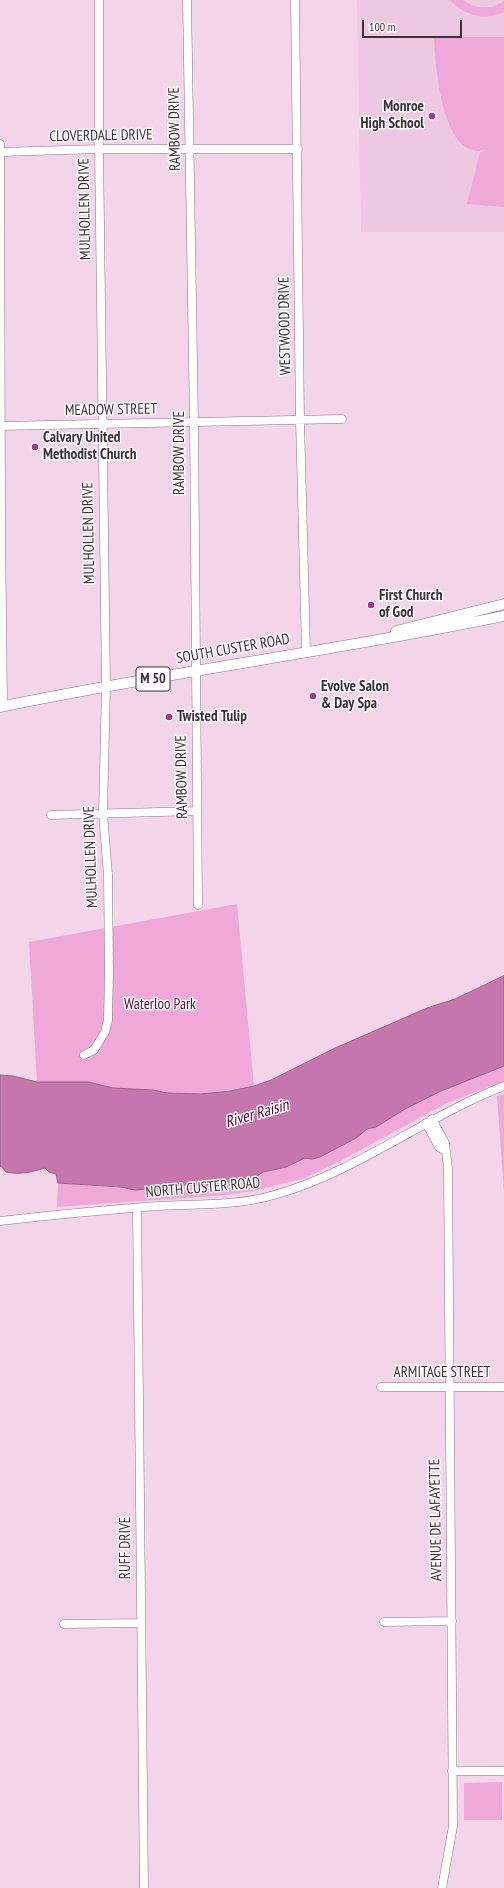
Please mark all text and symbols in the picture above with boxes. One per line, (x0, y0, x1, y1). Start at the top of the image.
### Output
scale bar (364, 12, 464, 38)
text: 100 m (369, 19, 396, 34)
street label: RAMBOW DRIVE (165, 87, 185, 171)
place label: Monroe High School (361, 98, 424, 133)
marker: Monroe High School (427, 111, 437, 121)
street label: CLOVERDALE DRIVE (49, 126, 153, 146)
street label: MULHOLLEN DRIVE (75, 158, 95, 260)
street label: WESTWOOD DRIVE (275, 276, 295, 376)
street label: MEADOW STREET (65, 400, 157, 420)
street label: RAMBOW DRIVE (171, 411, 189, 495)
place label: Calvary United Methodist Church (43, 429, 137, 464)
marker: Calvary United Methodist Church (30, 442, 40, 452)
street label: MULHOLLEN DRIVE (79, 482, 99, 584)
place label: First Church of God (379, 587, 442, 622)
marker: First Church of God (366, 600, 376, 610)
street label: SOUTH CUSTER ROAD (175, 630, 291, 668)
road number: M 50 (136, 667, 170, 691)
place label: Evolve Salon & Day Spa (321, 678, 389, 713)
marker: Evolve Salon & Day Spa (308, 691, 318, 701)
place label: Twisted Tulip (177, 708, 247, 726)
marker: Twisted Tulip (164, 712, 174, 722)
street label: RAMBOW DRIVE (172, 735, 192, 819)
street label: MULHOLLEN DRIVE (80, 806, 102, 908)
park label: Waterloo Park (124, 996, 196, 1014)
water label: River Raisin (223, 1096, 291, 1132)
street label: NORTH CUSTER ROAD (145, 1174, 261, 1202)
street label: ARMITAGE STREET (394, 1364, 490, 1382)
street label: AVENUE DE LAFAYETTE (426, 1459, 446, 1581)
street label: RUFF DRIVE (117, 1517, 135, 1579)

